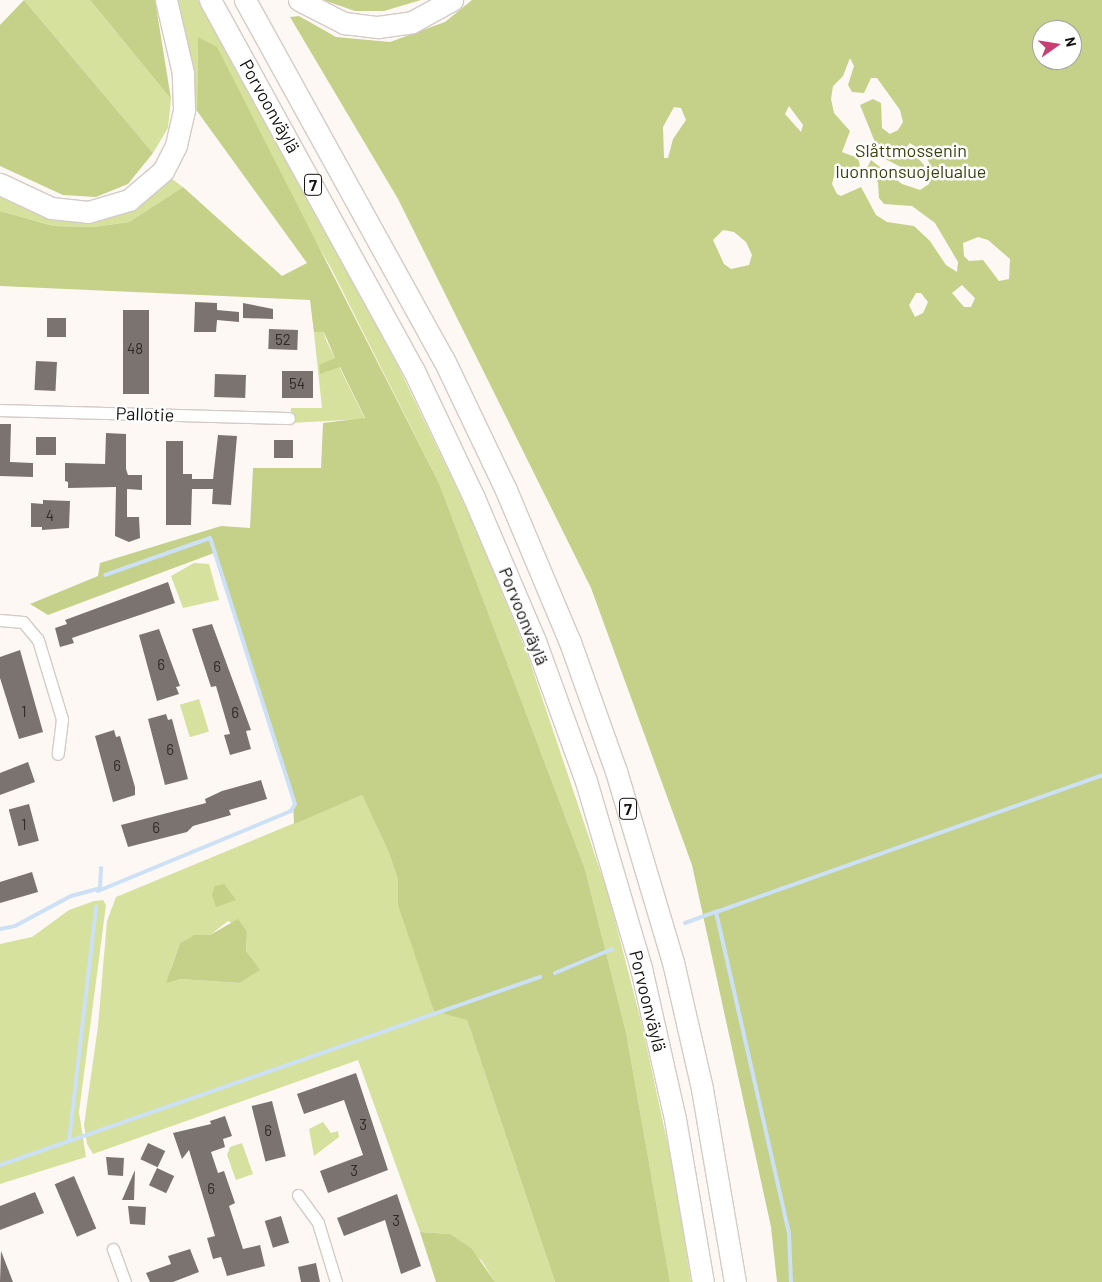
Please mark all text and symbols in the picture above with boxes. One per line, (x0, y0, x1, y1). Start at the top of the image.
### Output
north arrow (1032, 20, 1082, 70)
text: N (1062, 35, 1080, 48)
street label: Porvoonväylä (235, 55, 305, 157)
park label: Slåttmossenin luonnonsuojelualue (836, 140, 986, 182)
road number: 7 (303, 172, 323, 198)
house number: 52 (275, 331, 291, 349)
house number: 48 (127, 340, 143, 358)
house number: 54 (289, 375, 305, 393)
street label: Pallotie (115, 402, 175, 426)
house number: 4 (46, 507, 54, 525)
street label: Porvoonväylä (495, 564, 553, 668)
house number: 6 (157, 656, 165, 674)
house number: 6 (213, 658, 221, 676)
house number: 1 (21, 703, 27, 721)
house number: 6 (231, 704, 239, 722)
house number: 6 (166, 741, 174, 759)
house number: 6 (113, 757, 121, 775)
road number: 7 (618, 796, 638, 822)
house number: 1 (21, 816, 27, 834)
house number: 6 (152, 819, 160, 837)
street label: Porvoonväylä (625, 948, 671, 1054)
house number: 3 (359, 1116, 367, 1134)
house number: 6 (264, 1122, 272, 1140)
house number: 3 (350, 1162, 358, 1180)
house number: 6 (207, 1180, 215, 1198)
house number: 3 (392, 1212, 400, 1230)

